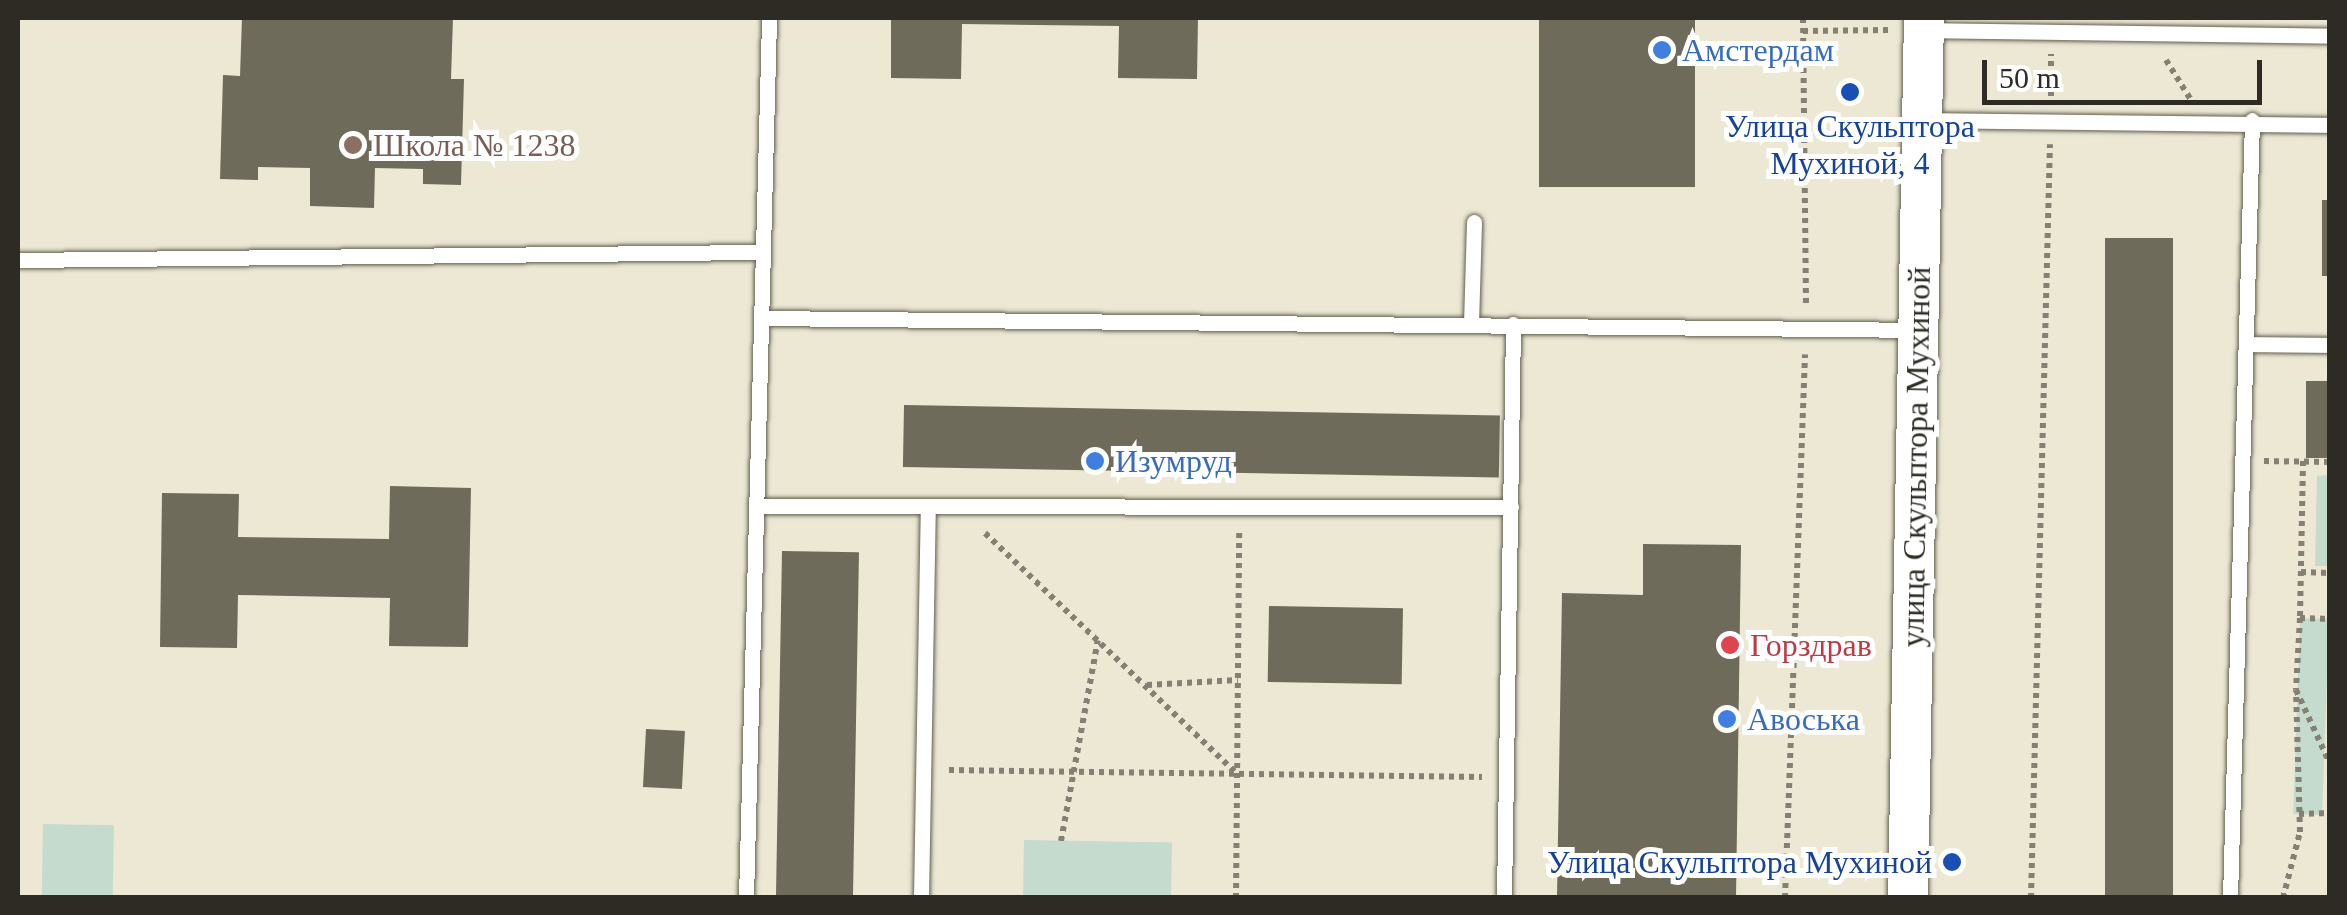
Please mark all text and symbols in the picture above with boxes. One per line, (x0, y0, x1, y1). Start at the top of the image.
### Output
place label: Амстердам (1682, 31, 1834, 69)
marker: Амстердам (1651, 39, 1673, 61)
scale bar (1987, 40, 2267, 102)
text: 50 m (1999, 61, 2060, 94)
marker: Улица Скульптора Мухиной, 4 (1839, 81, 1861, 103)
place label: Улица Скульптора Мухиной, 4 (1725, 108, 1975, 183)
place label: Школа № 1238 (373, 126, 575, 164)
marker: Школа № 1238 (342, 134, 364, 156)
street label: улица Скульптора Мухиной (1893, 266, 1939, 648)
place label: Изумруд (1115, 442, 1232, 480)
marker: Изумруд (1084, 450, 1106, 472)
place label: Горздрав (1750, 626, 1872, 664)
marker: Горздрав (1719, 634, 1741, 656)
place label: Авоська (1747, 700, 1860, 738)
marker: Авоська (1716, 708, 1738, 730)
place label: Улица Скульптора Мухиной (1547, 843, 1932, 881)
marker: Улица Скульптора Мухиной (1941, 851, 1963, 873)

